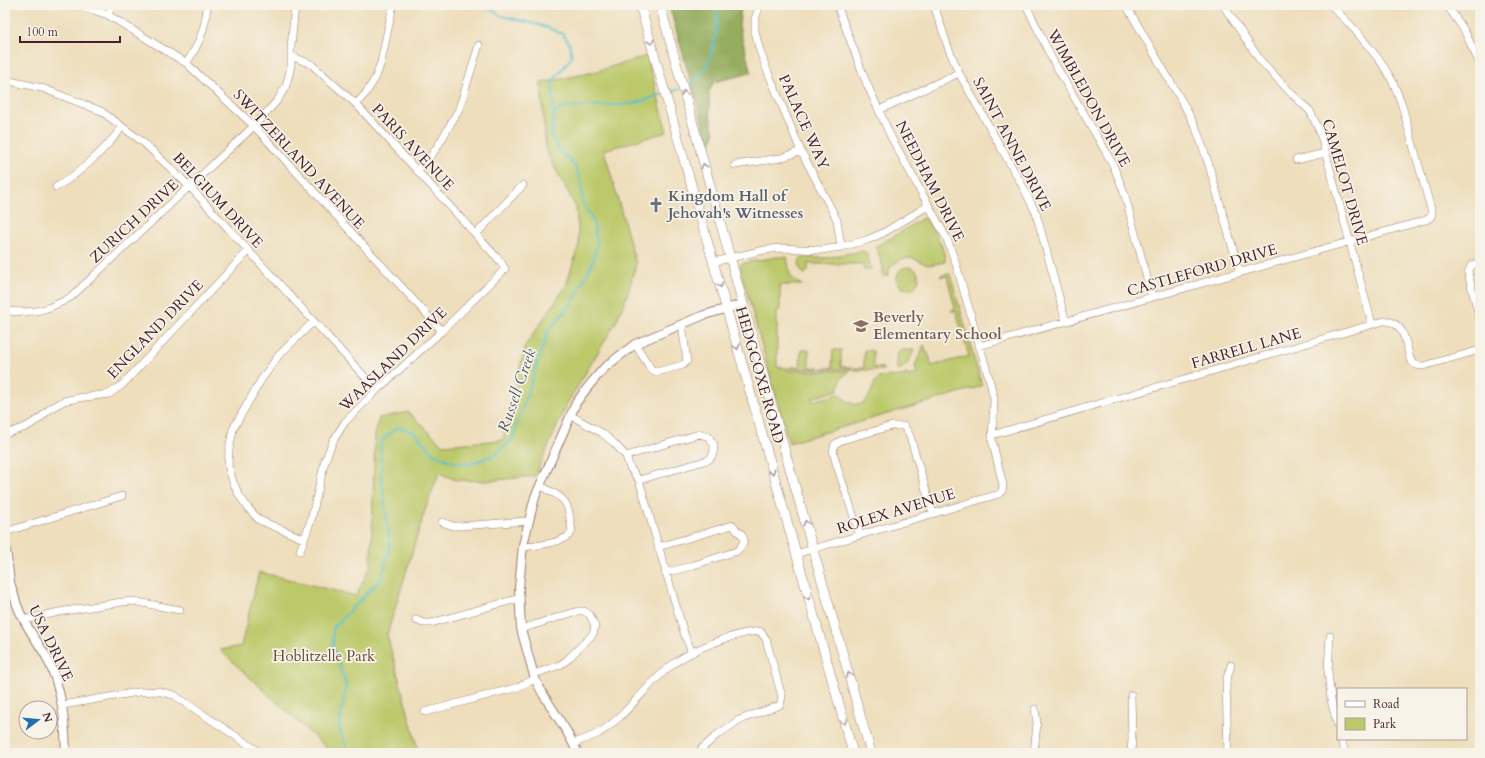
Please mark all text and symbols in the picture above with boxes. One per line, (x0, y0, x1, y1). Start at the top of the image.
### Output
scale bar (20, 18, 120, 44)
text: 100 m (26, 24, 59, 40)
street label: WIMBLEDON DRIVE (1042, 25, 1135, 170)
one-way arrow (646, 39, 655, 46)
street label: PALACE WAY (774, 71, 834, 174)
street label: SAINT ANNE DRIVE (968, 74, 1056, 214)
street label: SWITZERLAND AVENUE (229, 85, 369, 233)
one-way arrow (680, 90, 689, 97)
street label: PARIS AVENUE (368, 99, 458, 195)
street label: CAMELOT DRIVE (1317, 116, 1373, 248)
street label: NEEDHAM DRIVE (891, 117, 969, 245)
street label: BELGIUM DRIVE (168, 148, 268, 252)
one-way arrow (700, 163, 709, 170)
street label: ZURICH DRIVE (85, 175, 183, 267)
place label: Kingdom Hall of Jehovah's Witnesses (666, 186, 803, 223)
church icon: Kingdom Hall of Jehovah's Witnesses (647, 196, 665, 214)
street label: CASTLEFORD DRIVE (1125, 239, 1279, 301)
street label: ENGLAND DRIVE (102, 275, 208, 383)
one-way arrow (715, 282, 724, 289)
street label: WAASLAND DRIVE (334, 302, 451, 416)
street label: HEDGCOXE ROAD (731, 304, 789, 446)
place label: Beverly Elementary School (873, 307, 1002, 344)
school or university icon: Beverly Elementary School (852, 317, 870, 335)
street label: FARRELL LANE (1189, 323, 1303, 373)
one-way arrow (732, 343, 741, 350)
water label: Russell Creek (492, 345, 542, 435)
one-way arrow (767, 468, 776, 475)
street label: ROLEX AVENUE (834, 483, 958, 539)
one-way arrow (802, 520, 811, 527)
one-way arrow (803, 593, 812, 600)
street label: USA DRIVE (24, 602, 78, 684)
park label: Hoblitzelle Park (273, 646, 375, 666)
one-way arrow (845, 672, 854, 679)
legend (1337, 688, 1467, 740)
text: Road (1373, 696, 1400, 712)
north arrow (18, 700, 58, 740)
text: N (39, 711, 56, 724)
text: Park (1373, 716, 1397, 732)
one-way arrow (839, 718, 848, 725)

